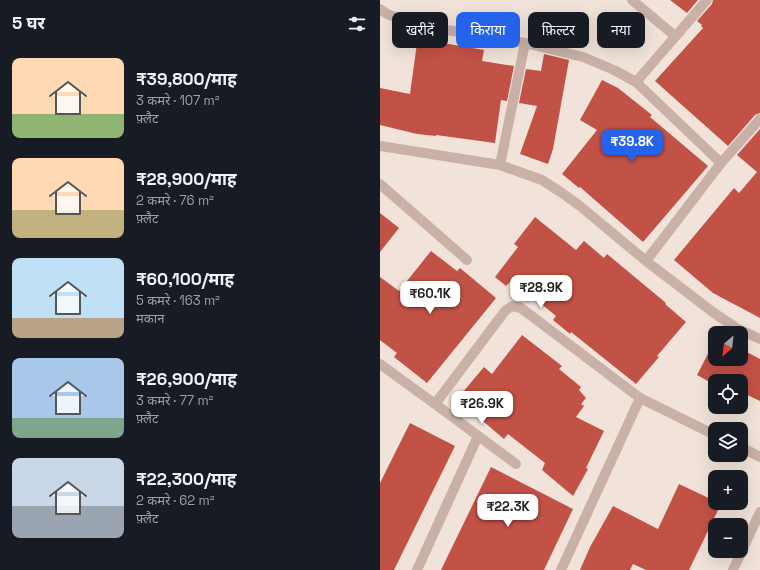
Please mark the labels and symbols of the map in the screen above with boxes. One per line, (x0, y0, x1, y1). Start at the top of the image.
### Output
pin: ₹39.8K (599, 129, 665, 163)
pin: ₹28.9K (508, 275, 574, 309)
pin: ₹60.1K (397, 281, 463, 315)
north arrow (708, 326, 748, 366)
pin: ₹26.9K (449, 391, 515, 425)
pin: ₹22.3K (475, 494, 541, 528)

